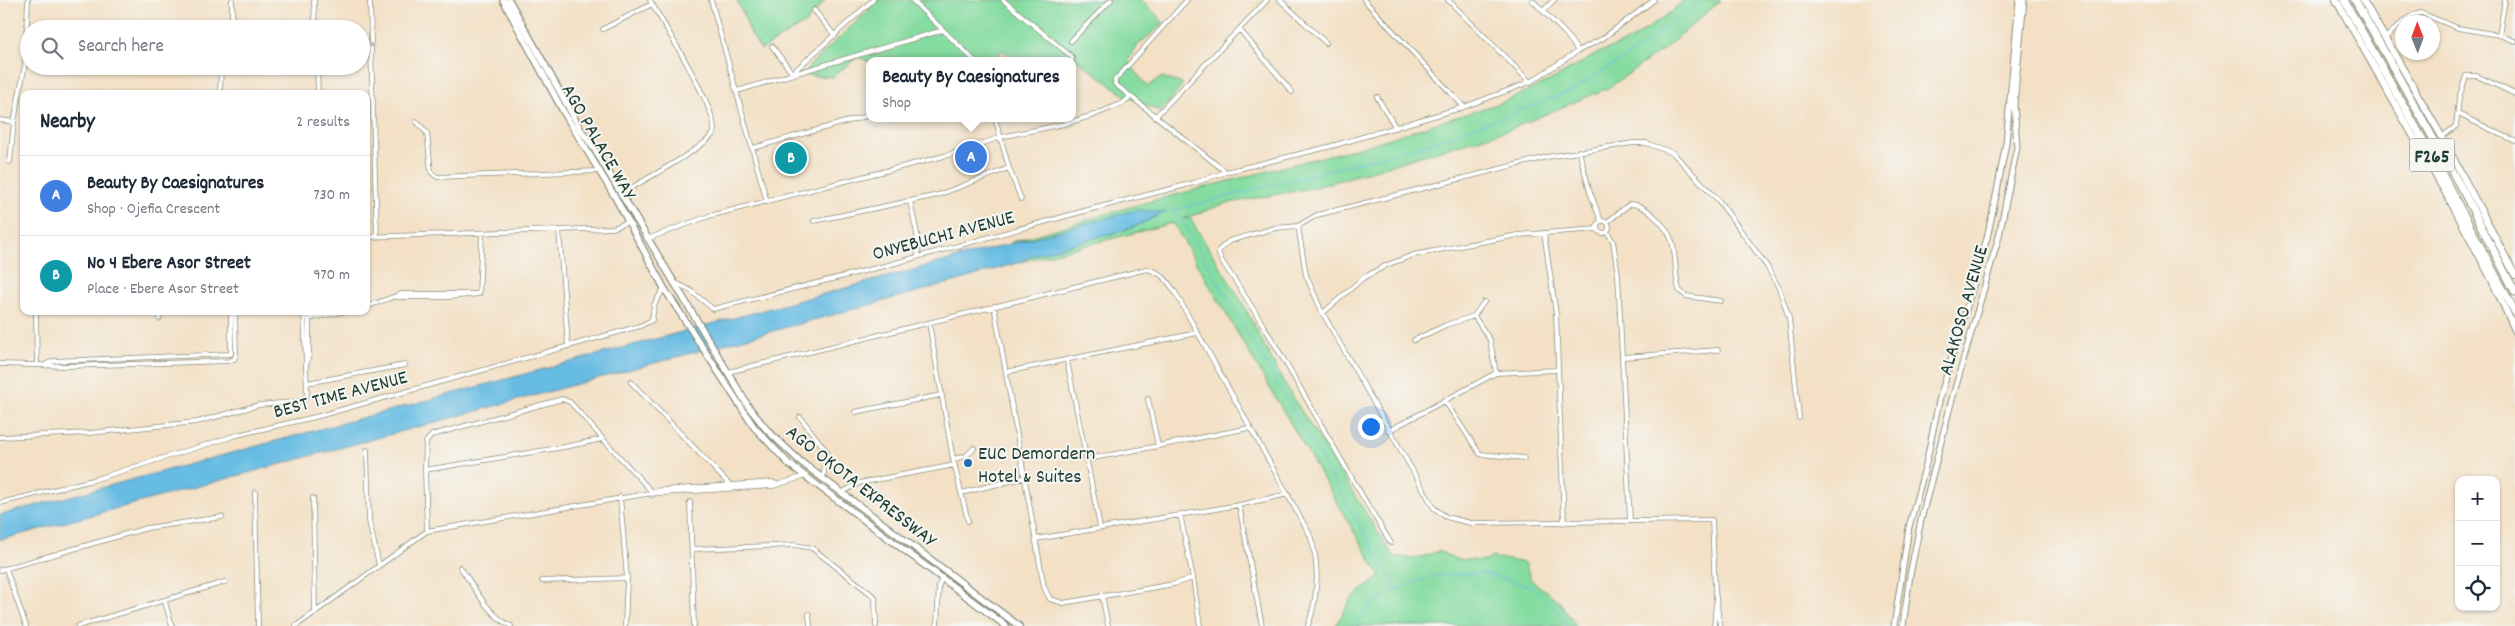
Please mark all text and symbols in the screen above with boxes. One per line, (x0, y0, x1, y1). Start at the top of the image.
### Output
north arrow (2395, 15, 2440, 60)
search box (20, 20, 370, 75)
icon: search (38, 34, 66, 62)
text: Search here (78, 34, 164, 61)
popup (866, 57, 1076, 122)
text: Beauty By Caesignatures (882, 65, 1060, 92)
street label: AGO PALACE WAY (553, 79, 642, 206)
text: Shop (882, 92, 911, 115)
text: Nearby (40, 108, 95, 138)
text: 2 results (296, 111, 350, 134)
pin: A (955, 138, 987, 176)
road number: F265 (2410, 138, 2454, 172)
pin: B (775, 139, 807, 177)
text: Beauty By Caesignatures (87, 171, 264, 198)
text: A (52, 184, 60, 207)
text: 730 m (313, 184, 350, 207)
text: Shop · Ojefia Crescent (87, 198, 220, 221)
street label: ONYEBUCHI AVENUE (870, 204, 1018, 269)
street label: ALAKOSO AVENUE (1933, 243, 1997, 379)
text: No 4 Ebere Asor Street (87, 251, 251, 278)
text: B (52, 264, 60, 287)
text: 970 m (313, 264, 350, 287)
text: Place · Ebere Asor Street (87, 278, 239, 301)
street label: BEST TIME AVENUE (271, 365, 411, 427)
your location (1358, 414, 1384, 440)
street label: AGO OKOTA EXPRESSWAY (779, 420, 942, 556)
place label: EUC Demordern Hotel & Suites (978, 441, 1095, 492)
marker: EUC Demordern Hotel & Suites (962, 457, 974, 469)
map controls (2455, 476, 2500, 611)
button: + (2455, 476, 2500, 521)
button: − (2455, 521, 2500, 566)
button: locate (2455, 566, 2500, 611)

